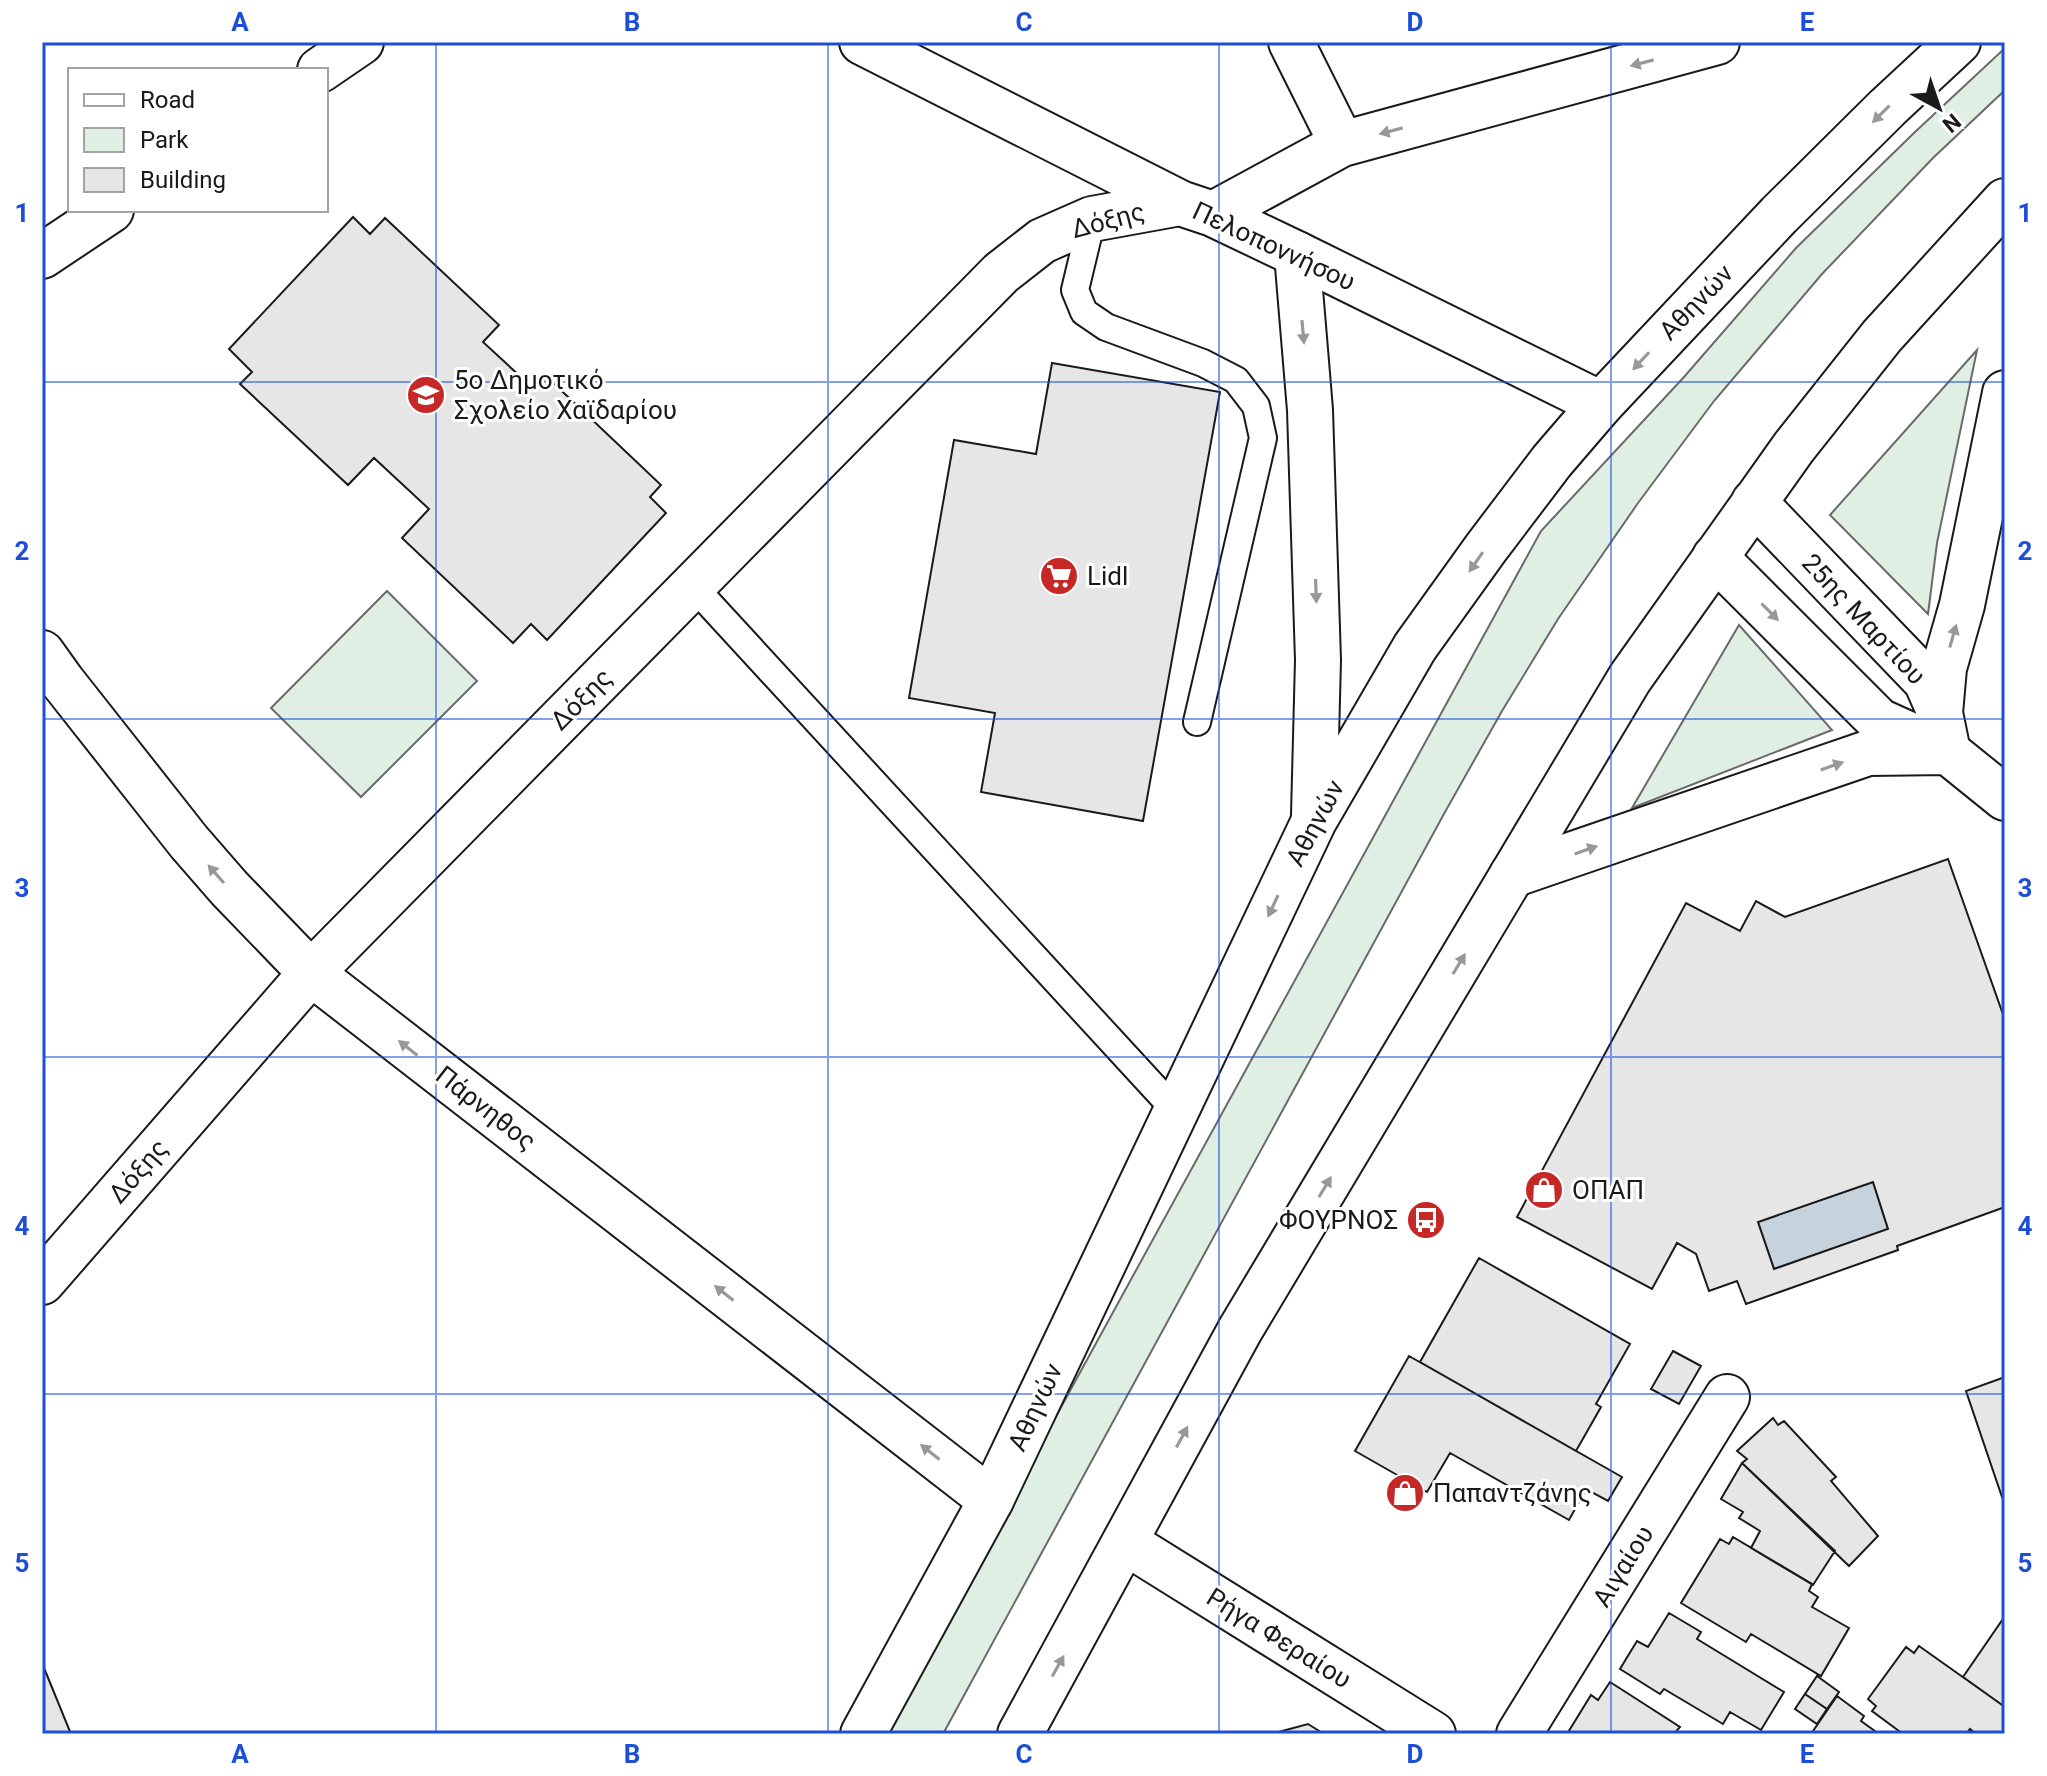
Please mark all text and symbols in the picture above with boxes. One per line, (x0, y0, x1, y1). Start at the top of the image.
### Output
text: A (231, 7, 249, 37)
text: B (624, 7, 640, 37)
text: C (1015, 7, 1033, 37)
text: D (1407, 7, 1423, 37)
text: E (1800, 7, 1815, 37)
one-way arrow (1629, 57, 1654, 69)
legend (68, 68, 328, 212)
north arrow (1899, 68, 1979, 148)
text: Road (140, 86, 195, 114)
one-way arrow (1872, 104, 1891, 123)
text: N (1938, 108, 1966, 138)
one-way arrow (1378, 125, 1402, 138)
text: Park (140, 126, 189, 154)
text: Building (140, 166, 226, 194)
street label: Πελοποννήσου (1188, 195, 1360, 297)
street label: Δόξης (1068, 196, 1148, 244)
text: 1 (15, 198, 29, 228)
text: 1 (2018, 198, 2032, 228)
street label: Αθηνών (1653, 258, 1739, 346)
one-way arrow (1297, 320, 1310, 345)
one-way arrow (1632, 351, 1651, 370)
place label: 5ο Δημοτικό Σχολείο Χαϊδαρίου (454, 365, 677, 425)
school or university icon: 5ο Δημοτικό Σχολείο Χαϊδαρίου (405, 374, 447, 416)
text: 2 (15, 536, 29, 566)
text: 2 (2018, 536, 2032, 566)
street label: 25ης Μαρτίου (1796, 548, 1932, 690)
one-way arrow (1469, 551, 1484, 572)
supermarket icon: Lidl (1038, 555, 1080, 597)
place label: Lidl (1087, 561, 1128, 591)
one-way arrow (1309, 579, 1322, 604)
one-way arrow (1760, 602, 1779, 621)
one-way arrow (1947, 624, 1960, 648)
street label: Δόξης (544, 662, 618, 736)
one-way arrow (1820, 759, 1844, 771)
street label: Αθηνών (1280, 774, 1350, 871)
one-way arrow (1574, 843, 1598, 855)
one-way arrow (208, 864, 225, 884)
text: 3 (15, 873, 29, 903)
text: 3 (2018, 873, 2032, 903)
one-way arrow (1267, 894, 1280, 917)
one-way arrow (1451, 953, 1465, 975)
one-way arrow (398, 1041, 418, 1057)
street label: Πάρνηθος (430, 1060, 542, 1156)
street label: Δόξης (102, 1133, 174, 1209)
shop icon: ΟΠΑΠ (1523, 1169, 1565, 1211)
place label: ΟΠΑΠ (1572, 1175, 1644, 1205)
one-way arrow (1318, 1176, 1332, 1198)
bus stop icon: ΦΟΥΡΝΟΣ (1405, 1199, 1447, 1241)
place label: ΦΟΥΡΝΟΣ (1279, 1205, 1398, 1235)
text: 4 (15, 1211, 30, 1241)
text: 4 (2018, 1211, 2033, 1241)
one-way arrow (714, 1285, 734, 1302)
street label: Αθηνών (1002, 1358, 1068, 1456)
one-way arrow (1175, 1426, 1189, 1448)
one-way arrow (920, 1445, 940, 1461)
shop icon: Παπαντζάνης (1384, 1472, 1426, 1514)
place label: Παπαντζάνης (1433, 1478, 1592, 1508)
street label: Αιγαίου (1586, 1520, 1660, 1612)
text: 5 (15, 1548, 29, 1578)
text: 5 (2018, 1548, 2032, 1578)
street label: Ρήγα Φεραίου (1201, 1582, 1357, 1694)
one-way arrow (1051, 1654, 1064, 1677)
text: A (231, 1739, 249, 1769)
text: B (624, 1739, 640, 1769)
text: C (1015, 1739, 1033, 1769)
text: D (1407, 1739, 1423, 1769)
text: E (1800, 1739, 1815, 1769)

